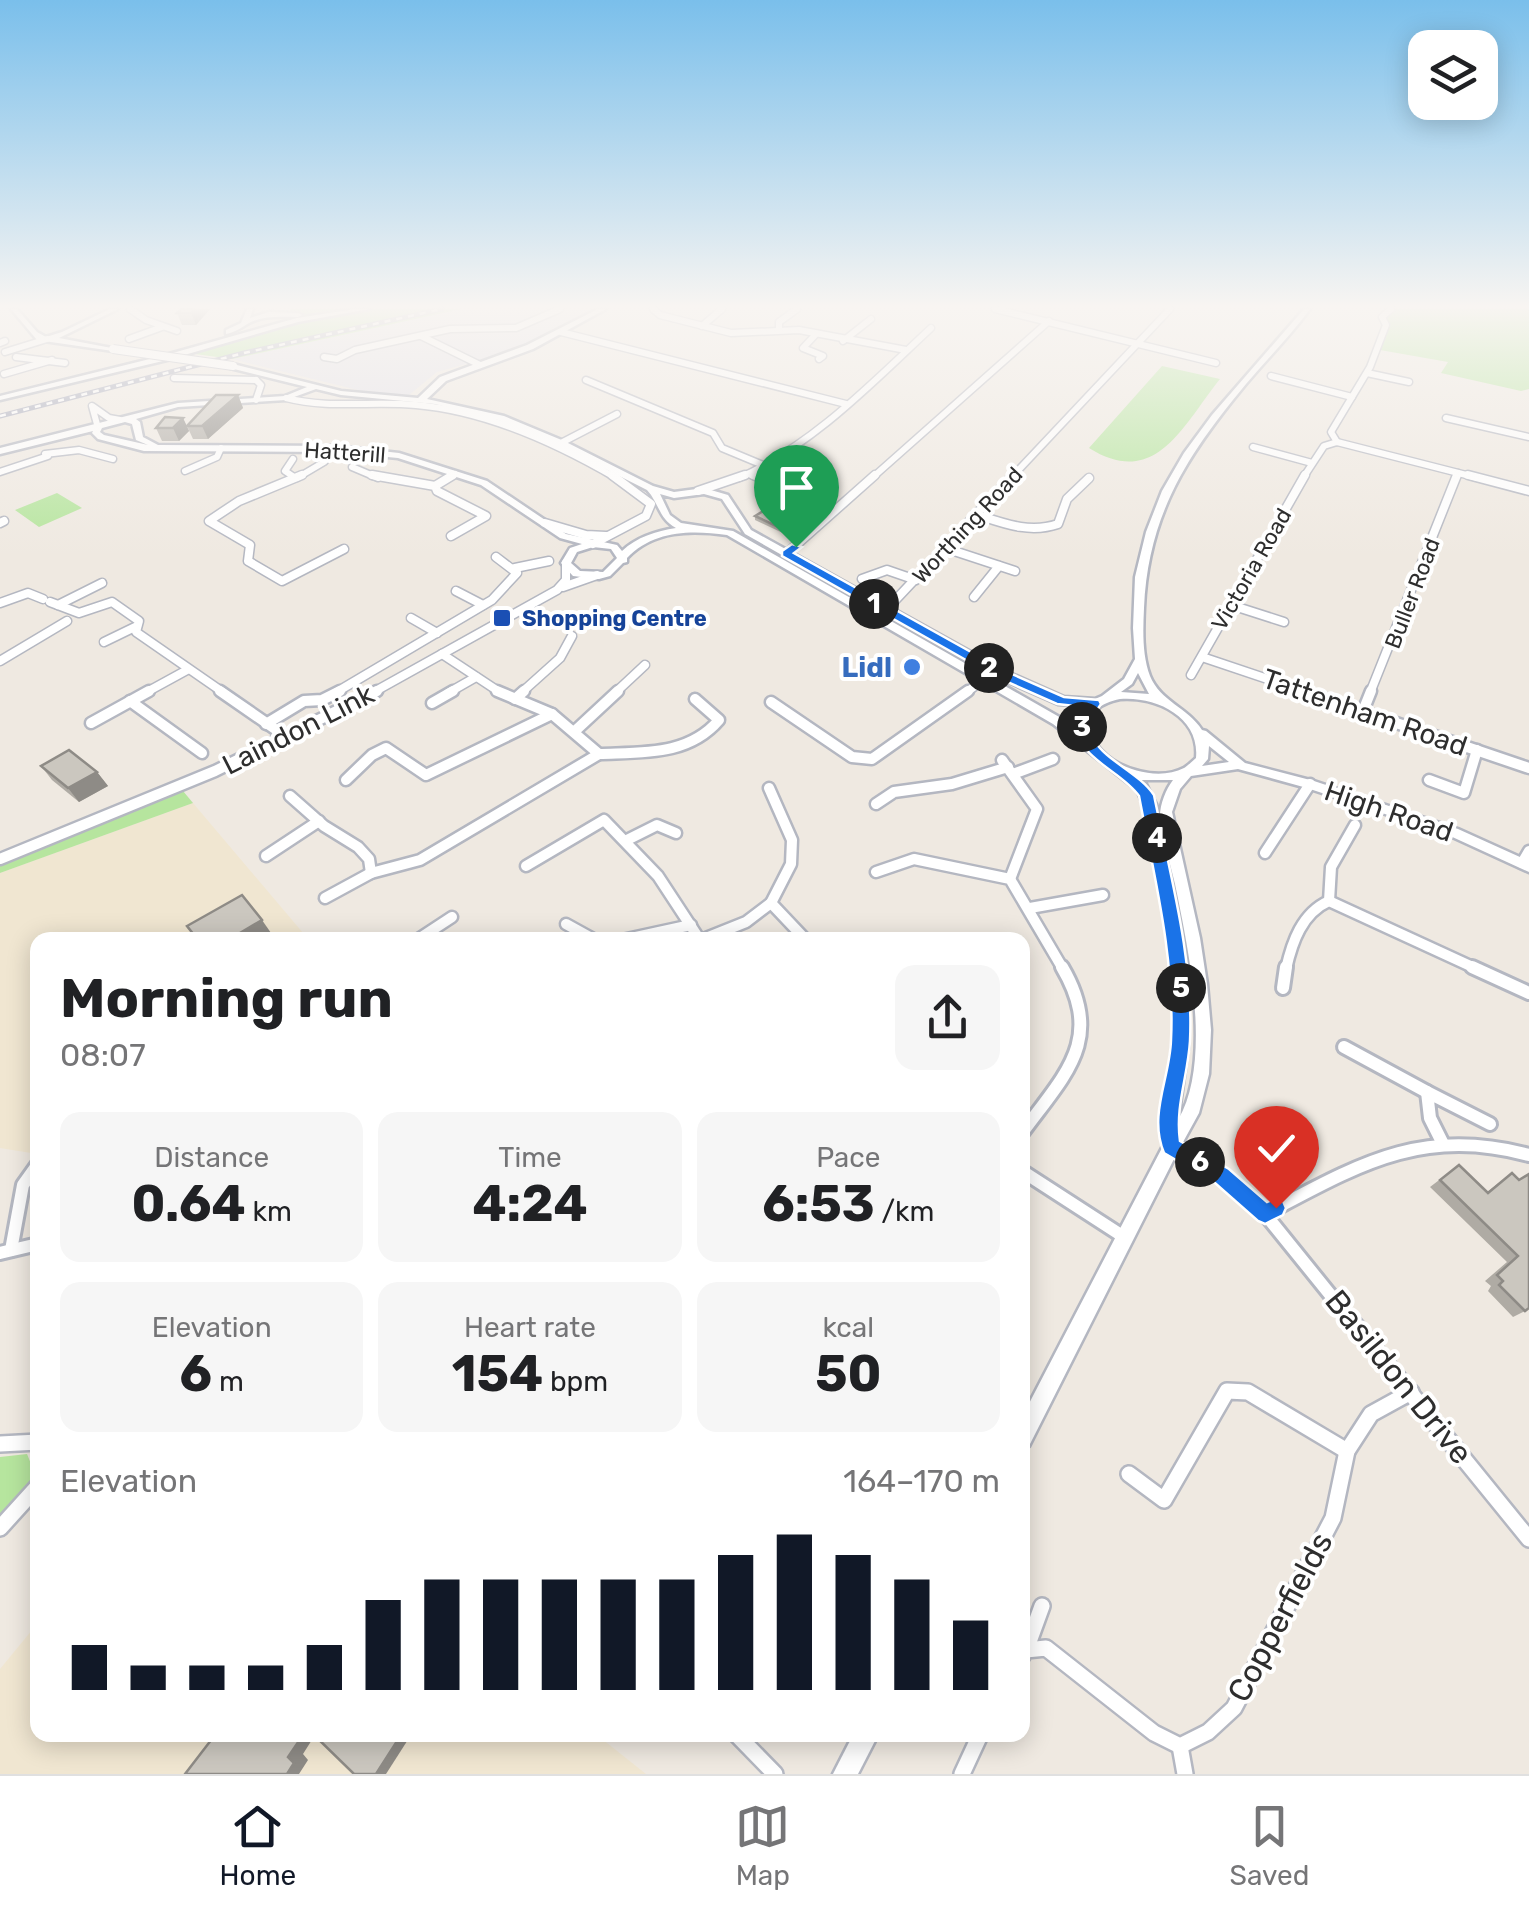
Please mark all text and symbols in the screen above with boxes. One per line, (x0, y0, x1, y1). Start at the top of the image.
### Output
map controls (1408, 30, 1498, 120)
button: layers (1408, 30, 1498, 120)
street label: Hatterill (303, 436, 387, 469)
pin (754, 445, 839, 548)
icon: arrive (769, 460, 824, 515)
street label: Worthing Road (907, 461, 1028, 589)
street label: Victoria Road (1206, 503, 1297, 635)
street label: Buller Road (1379, 534, 1446, 652)
pin: 1 (849, 579, 899, 629)
text: 1 (867, 587, 881, 620)
place label: Shopping Centre (522, 605, 707, 632)
marker: Shopping Centre (491, 607, 513, 629)
pin: 2 (964, 643, 1014, 693)
place label: Lidl (842, 651, 892, 684)
text: 2 (980, 651, 998, 684)
marker: Lidl (901, 656, 923, 678)
street label: Tattenham Road (1258, 662, 1471, 763)
street label: Laindon Link (217, 677, 380, 782)
pin: 3 (1057, 702, 1107, 752)
text: 3 (1073, 710, 1091, 743)
street label: High Road (1320, 774, 1457, 849)
pin: 4 (1132, 813, 1182, 863)
text: 4 (1147, 821, 1167, 854)
pin: 5 (1156, 963, 1206, 1013)
button: share (895, 965, 1000, 1070)
text: Morning run (60, 966, 393, 1031)
text: 5 (1172, 971, 1190, 1004)
text: 08:07 (60, 1036, 146, 1074)
pin (1234, 1106, 1319, 1209)
icon: check (1249, 1121, 1304, 1176)
pin: 6 (1175, 1137, 1225, 1187)
text: Distance (154, 1141, 269, 1174)
text: Time (498, 1141, 562, 1174)
text: Pace (816, 1141, 880, 1174)
text: 6 (1191, 1145, 1209, 1178)
text: 0.64 (131, 1174, 246, 1234)
text: 4:24 (472, 1174, 588, 1234)
text: 6:53 (762, 1174, 875, 1234)
text: km (246, 1195, 292, 1228)
text: /km (875, 1195, 934, 1228)
street label: Basildon Drive (1317, 1282, 1481, 1472)
text: Elevation (152, 1311, 272, 1344)
text: Heart rate (464, 1311, 596, 1344)
text: kcal (823, 1311, 874, 1344)
text: 6 (180, 1344, 212, 1404)
text: 154 (452, 1344, 543, 1404)
text: 50 (815, 1344, 881, 1404)
text: m (212, 1365, 244, 1398)
text: bpm (543, 1365, 608, 1398)
text: Elevation (60, 1462, 197, 1500)
text: 164–170 m (843, 1462, 1000, 1500)
street label: Copperfields (1219, 1526, 1341, 1708)
tab: Home (220, 1799, 296, 1892)
tab: Map (735, 1799, 790, 1892)
tab: Saved (1229, 1799, 1309, 1892)

